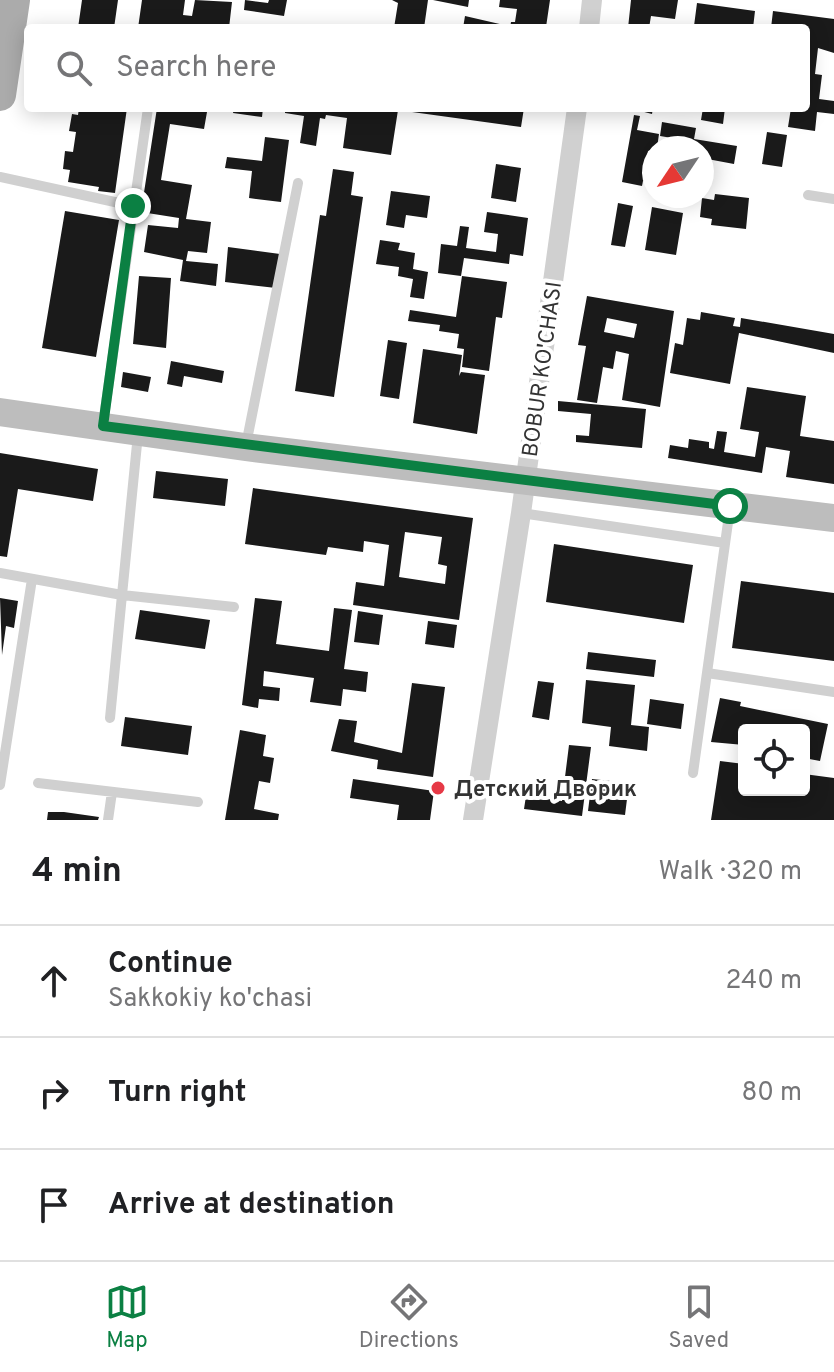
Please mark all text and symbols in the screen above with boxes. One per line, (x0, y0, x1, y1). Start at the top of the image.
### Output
search box (24, 24, 810, 112)
icon: search (52, 46, 96, 90)
text: Search here (116, 50, 276, 87)
north arrow (642, 136, 714, 208)
route end (115, 188, 151, 224)
street label: BOBUR KO'CHASI (518, 280, 569, 459)
route start (712, 488, 748, 524)
map controls (738, 724, 810, 796)
button: locate (738, 724, 810, 796)
place label: Детский Дворик (454, 777, 637, 804)
marker: Детский Дворик (429, 779, 447, 797)
text: 4 min (32, 851, 122, 894)
text: Walk · 320 m (658, 856, 802, 889)
text: Continue (108, 946, 233, 983)
icon: ahead (32, 959, 76, 1003)
text: 240 m (725, 965, 802, 998)
text: Sakkokiy ko'chasi (108, 983, 312, 1016)
icon: right (32, 1071, 76, 1115)
text: Turn right (108, 1075, 246, 1112)
text: 80 m (742, 1077, 802, 1110)
icon: arrive (32, 1183, 76, 1227)
text: Arrive at destination (108, 1187, 394, 1224)
tab: Map (105, 1280, 149, 1355)
tab: Directions (359, 1280, 459, 1355)
tab: Saved (669, 1280, 729, 1355)

